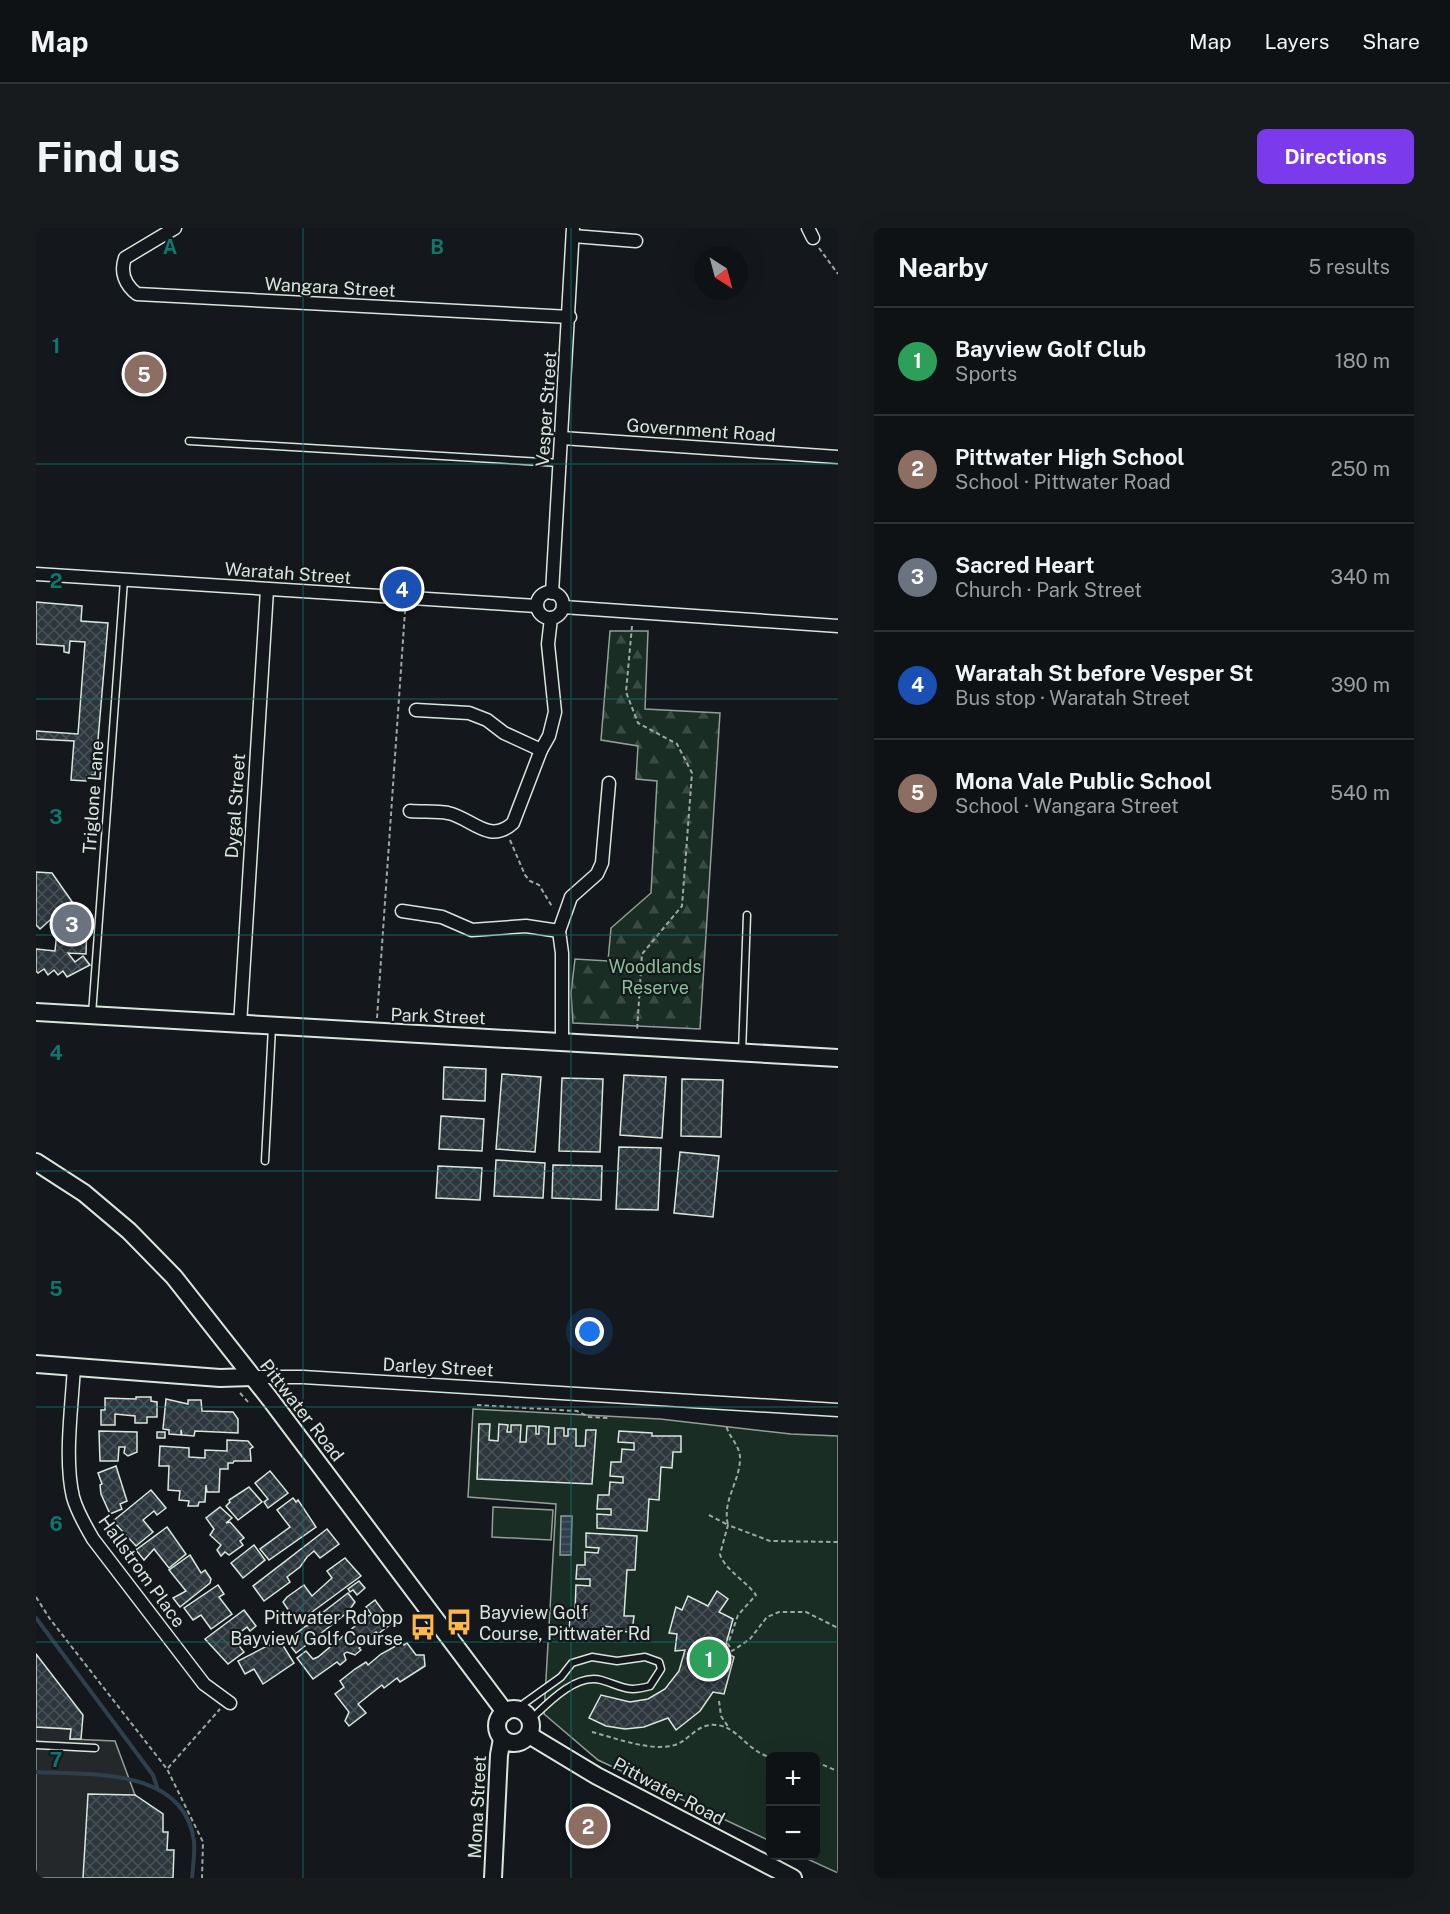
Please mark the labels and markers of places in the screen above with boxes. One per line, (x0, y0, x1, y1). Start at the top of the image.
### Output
pin: 5 (124, 352, 164, 396)
pin: 4 (382, 566, 422, 612)
pin: 3 (52, 902, 92, 946)
place label: Bayview Golf Course, Pittwater Rd (479, 1602, 650, 1644)
place label: Pittwater Rd opp Bayview Golf Course (230, 1607, 403, 1649)
bus stop icon: Bayview Golf Course, Pittwater Rd (444, 1607, 474, 1637)
bus stop icon: Pittwater Rd opp Bayview Golf Course (408, 1612, 438, 1642)
pin: 1 (690, 1636, 728, 1682)
pin: 2 (568, 1804, 608, 1848)

